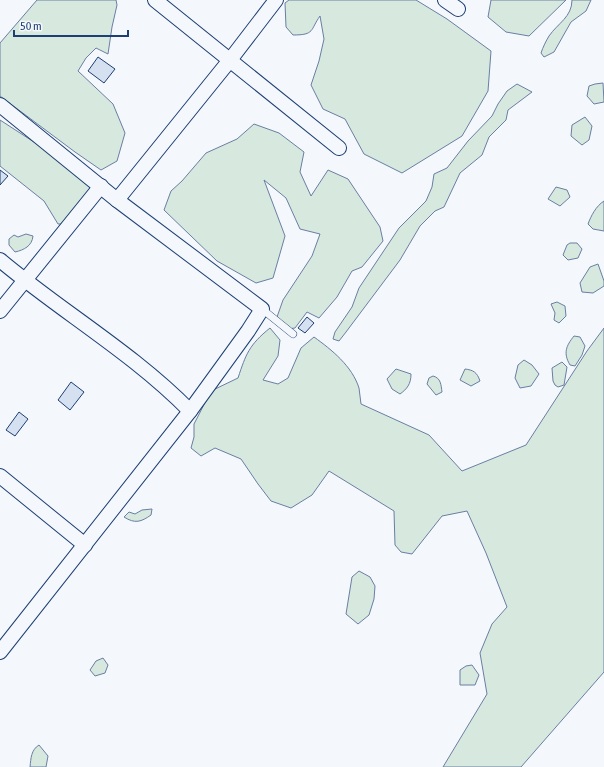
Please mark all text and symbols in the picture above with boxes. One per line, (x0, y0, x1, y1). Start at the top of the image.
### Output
scale bar (14, 12, 128, 38)
text: 50 m (20, 19, 42, 33)

